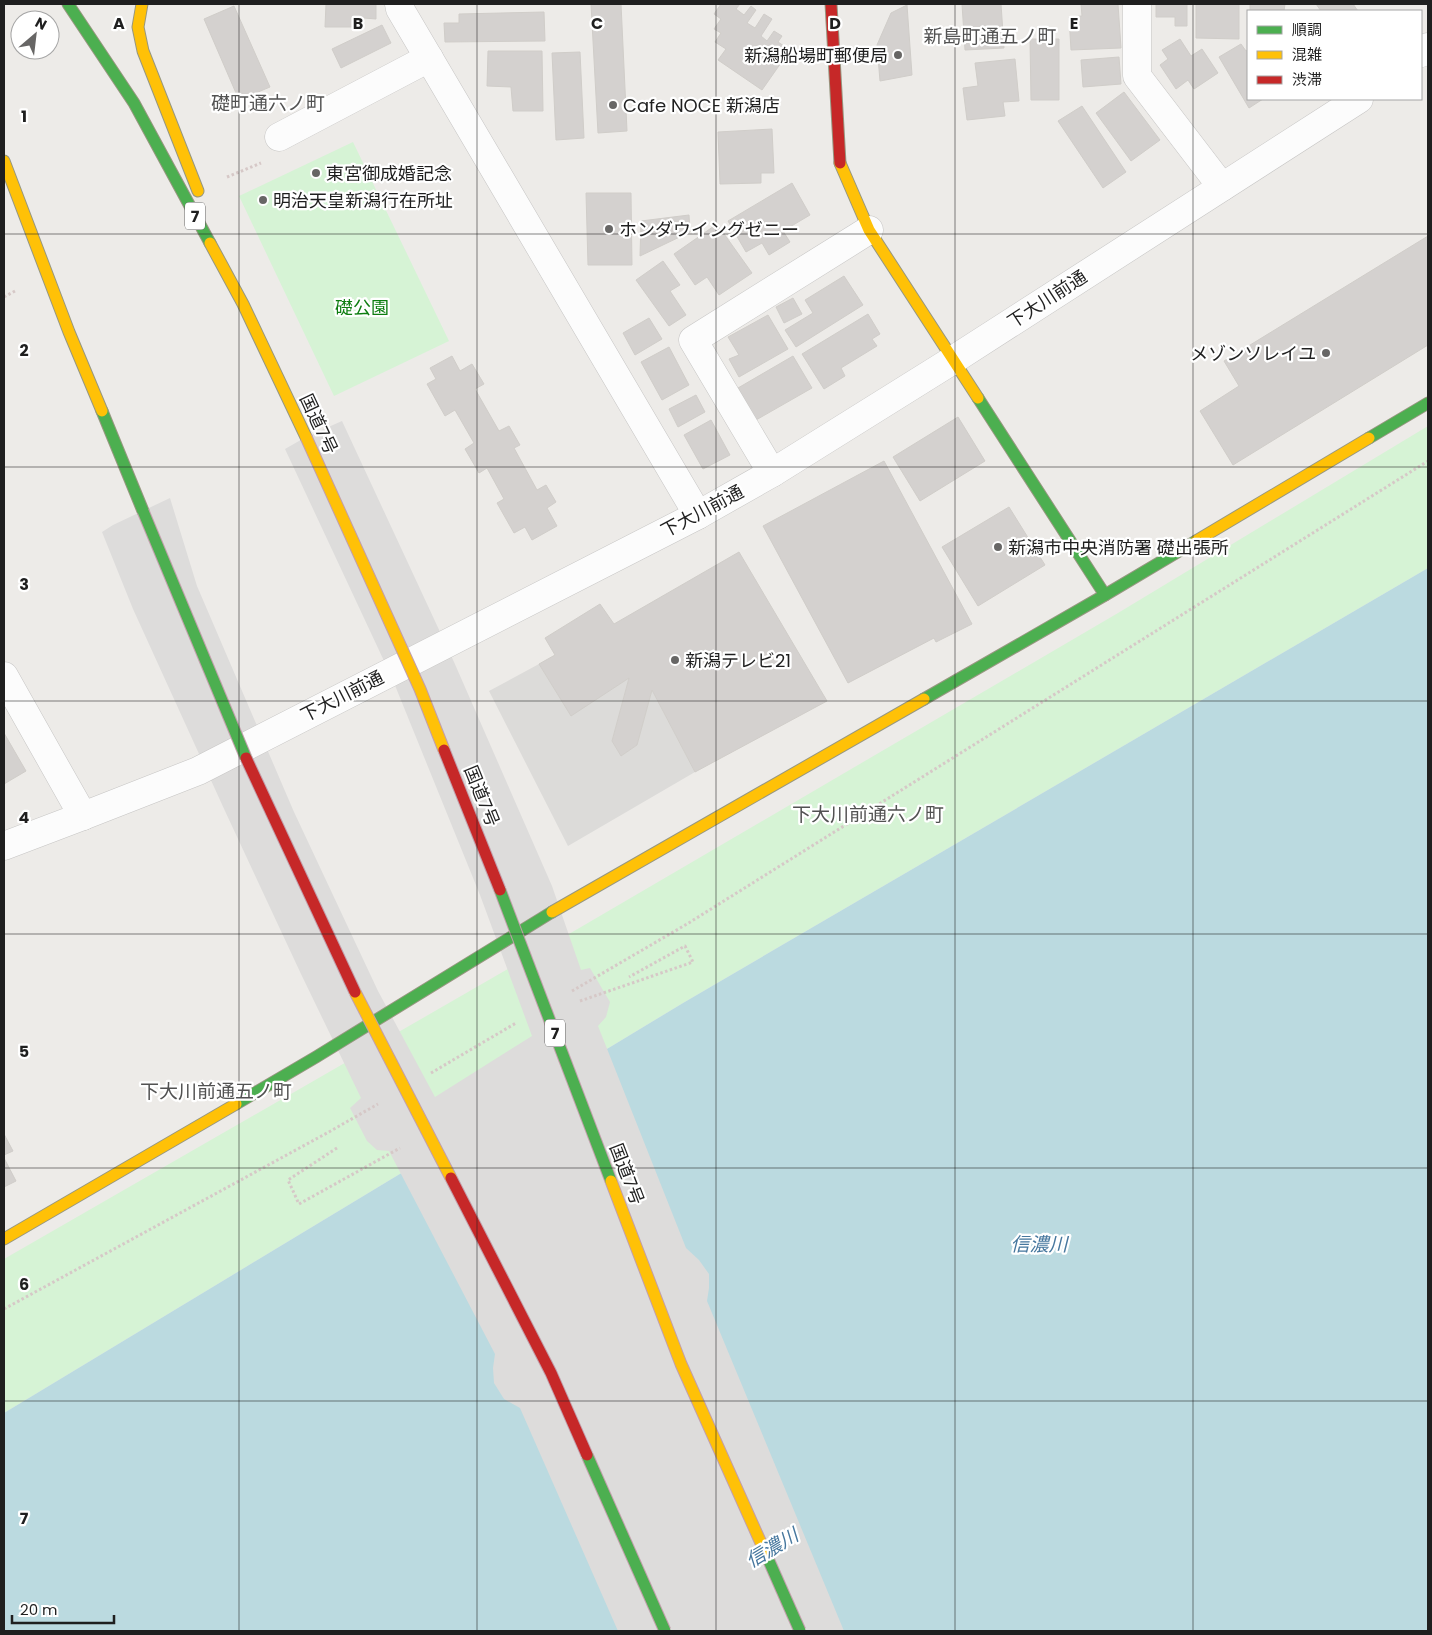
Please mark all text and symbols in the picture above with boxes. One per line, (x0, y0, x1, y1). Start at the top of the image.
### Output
north arrow (10, 10, 60, 60)
legend (1247, 10, 1422, 100)
text: N (32, 12, 50, 35)
text: A (113, 12, 125, 35)
text: B (353, 12, 363, 35)
text: C (591, 12, 603, 35)
text: D (829, 12, 841, 35)
text: E (1070, 12, 1078, 35)
text: 順調 (1292, 19, 1322, 40)
district label: 新島町通五ノ町 (923, 23, 1057, 50)
place label: 新潟船場町郵便局 (744, 43, 888, 68)
text: 混雑 (1292, 44, 1322, 65)
marker: 新潟船場町郵便局 (892, 49, 904, 61)
text: 渋滞 (1292, 69, 1322, 90)
district label: 礎町通六ノ町 (211, 90, 325, 117)
place label: Cafe NOCE 新潟店 (623, 93, 780, 118)
marker: Cafe NOCE 新潟店 (607, 99, 619, 111)
text: 1 (21, 105, 27, 128)
place label: 東宮御成婚記念 (326, 161, 452, 186)
marker: 東宮御成婚記念 (310, 167, 322, 179)
place label: 明治天皇新潟行在所址 (273, 188, 453, 213)
marker: 明治天皇新潟行在所址 (257, 194, 269, 206)
road number: 7 (185, 202, 205, 230)
place label: ホンダウイングゼニー (619, 217, 799, 242)
marker: ホンダウイングゼニー (603, 223, 615, 235)
street label: 下大川前通 (1002, 264, 1092, 334)
park label: 礎公園 (335, 295, 389, 320)
text: 2 (19, 339, 29, 362)
place label: メゾンソレイユ (1190, 341, 1316, 366)
marker: メゾンソレイユ (1320, 347, 1332, 359)
street label: 国道7号 (294, 390, 344, 458)
street label: 下大川前通 (656, 479, 748, 543)
place label: 新潟市中央消防署 礎出張所 (1008, 535, 1229, 560)
marker: 新潟市中央消防署 礎出張所 (992, 541, 1004, 553)
text: 3 (19, 573, 29, 596)
place label: 新潟テレビ21 (685, 648, 791, 673)
marker: 新潟テレビ21 (669, 654, 681, 666)
street label: 下大川前通 (296, 664, 388, 728)
street label: 国道7号 (458, 762, 506, 830)
district label: 下大川前通六ノ町 (792, 801, 944, 828)
text: 4 (19, 806, 30, 829)
road number: 7 (545, 1020, 565, 1046)
text: 5 (19, 1040, 29, 1063)
district label: 下大川前通五ノ町 (140, 1078, 292, 1105)
street label: 国道7号 (604, 1140, 650, 1208)
water label: 信濃川 (1010, 1231, 1069, 1258)
text: 6 (19, 1273, 29, 1296)
text: 7 (20, 1507, 29, 1530)
water label: 信濃川 (741, 1521, 805, 1574)
scale bar (12, 1592, 115, 1624)
text: 20 m (20, 1599, 58, 1620)

